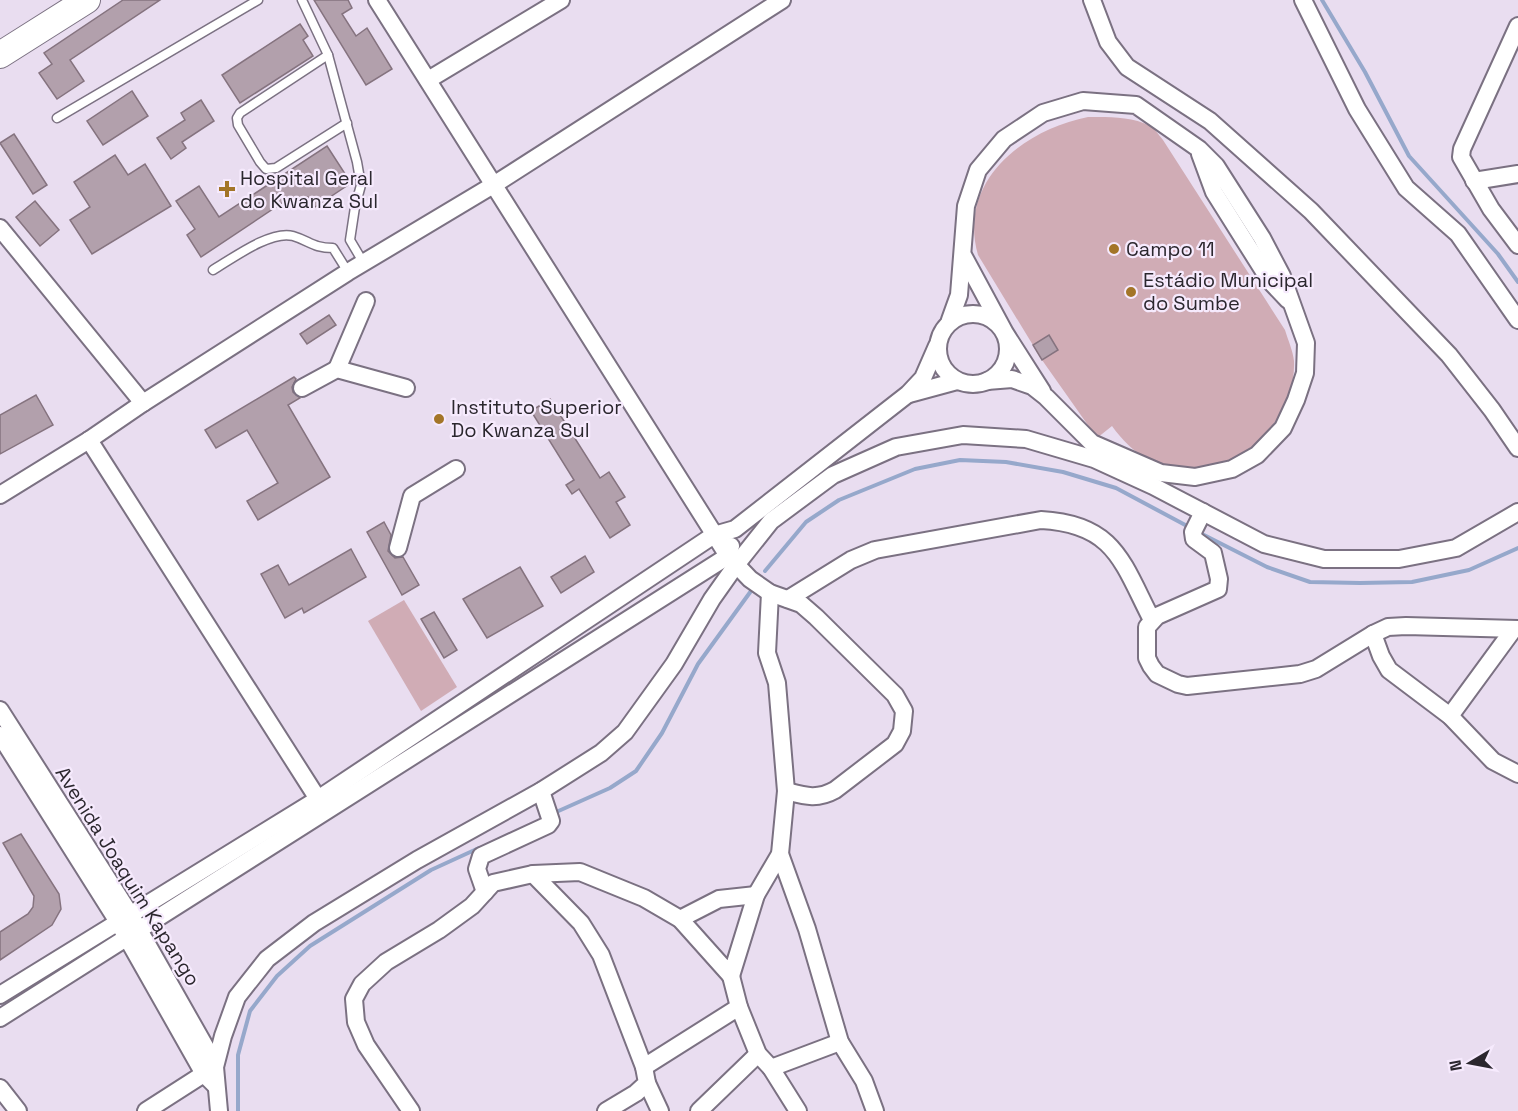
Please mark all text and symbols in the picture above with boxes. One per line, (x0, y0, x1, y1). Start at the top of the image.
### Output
place label: Hospital Geral do Kwanza Sul (240, 165, 378, 214)
marker: Hospital Geral do Kwanza Sul (218, 180, 236, 198)
place label: Campo 11 (1126, 236, 1215, 262)
marker: Campo 11 (1107, 242, 1121, 256)
place label: Estádio Municipal do Sumbe (1143, 267, 1313, 316)
marker: Estádio Municipal do Sumbe (1124, 285, 1138, 299)
place label: Instituto Superior Do Kwanza Sul (451, 394, 622, 443)
marker: Instituto Superior Do Kwanza Sul (432, 412, 446, 426)
street label: Avenida Joaquim Kapango (50, 761, 206, 991)
north arrow (1440, 1033, 1500, 1093)
text: N (1444, 1058, 1467, 1073)

